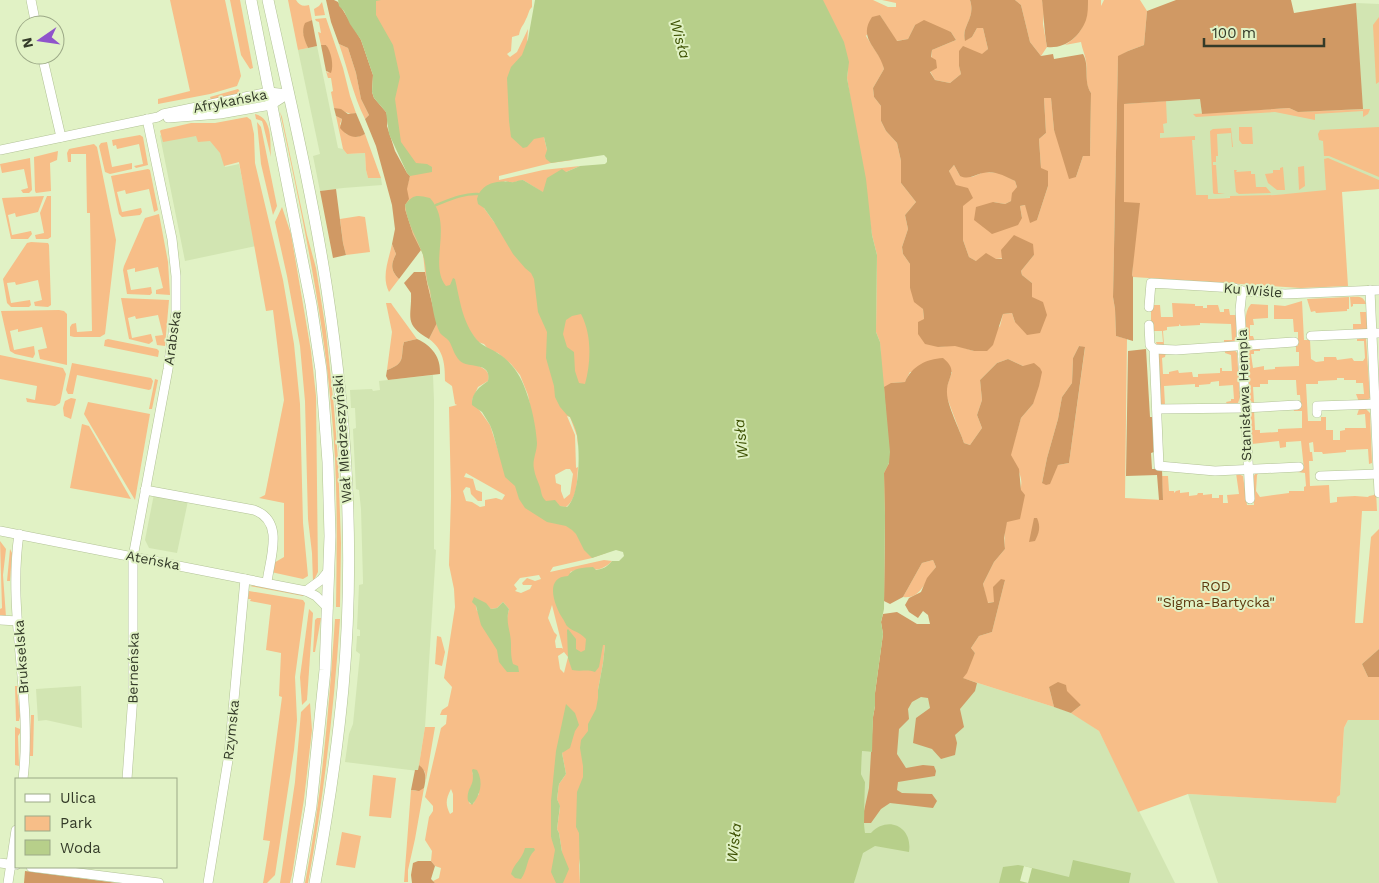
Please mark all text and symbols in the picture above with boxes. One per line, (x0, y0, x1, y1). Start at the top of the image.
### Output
north arrow (15, 15, 65, 65)
scale bar (1204, 15, 1324, 47)
water label: Wisła (666, 17, 694, 61)
text: 100 m (1212, 24, 1256, 42)
text: N (18, 36, 36, 50)
street label: Afrykańska (192, 86, 268, 116)
street label: Ku Wiśle (1223, 279, 1283, 301)
street label: Arabska (160, 310, 184, 366)
street label: Stanisława Hempla (1234, 329, 1254, 461)
street label: Wał Miedzeszyński (330, 374, 354, 504)
water label: Wisła (730, 418, 752, 460)
street label: Ateńska (125, 547, 181, 573)
park label: ROD "Sigma-Bartycka" (1157, 578, 1275, 610)
street label: Brukselska (10, 619, 32, 695)
street label: Berneńska (124, 632, 142, 704)
street label: Rzymska (220, 699, 242, 761)
legend (15, 778, 178, 868)
text: Ulica (60, 789, 97, 807)
text: Park (60, 814, 93, 832)
water label: Wisła (723, 822, 745, 864)
text: Woda (60, 839, 101, 857)

